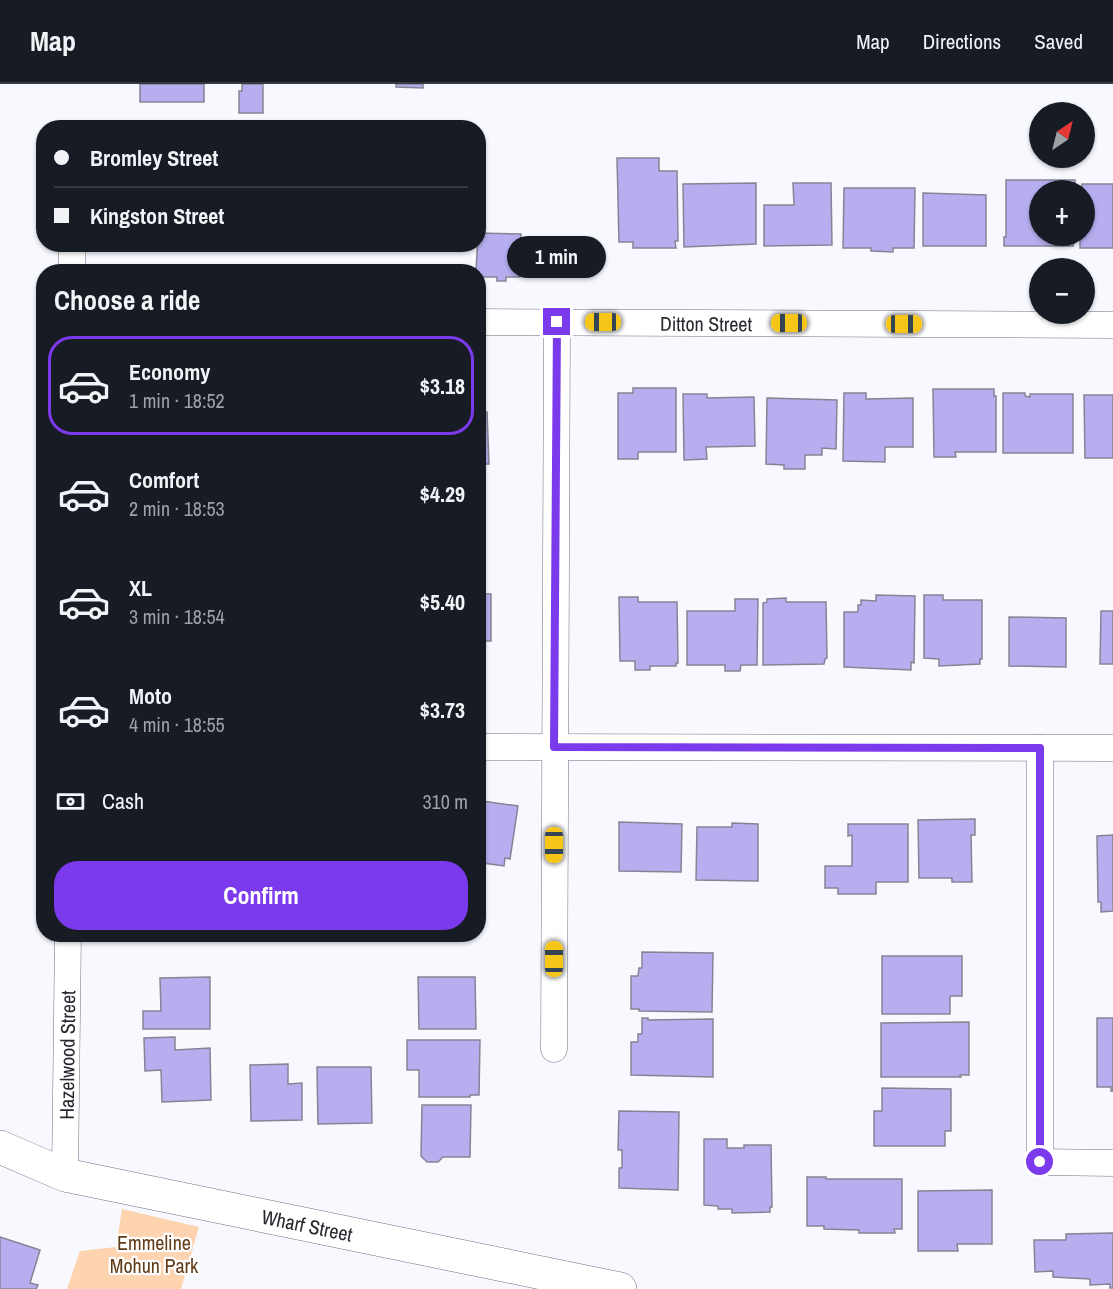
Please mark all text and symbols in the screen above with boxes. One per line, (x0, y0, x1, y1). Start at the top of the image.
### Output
text: Map (30, 22, 76, 60)
text: Map (856, 27, 890, 56)
text: Directions (923, 27, 1001, 56)
text: Saved (1034, 27, 1083, 56)
north arrow (1029, 102, 1095, 168)
map controls (1029, 102, 1095, 324)
text: Bromley Street (90, 143, 218, 173)
button: + (1029, 180, 1095, 246)
text: Kingston Street (90, 201, 224, 231)
callout: 1 min (508, 235, 606, 277)
text: 1 min (535, 243, 578, 270)
button: − (1029, 258, 1095, 324)
text: Choose a ride (54, 282, 200, 318)
route end (543, 308, 570, 335)
street label: Ditton Street (660, 309, 753, 337)
car (585, 313, 621, 331)
car (771, 314, 807, 332)
car (886, 315, 922, 333)
text: Economy (129, 357, 210, 387)
icon: car (57, 359, 111, 413)
text: $3.18 (420, 371, 465, 401)
text: 1 min · 18:52 (129, 387, 225, 414)
text: Comfort (129, 465, 199, 495)
icon: car (57, 467, 111, 521)
text: $4.29 (420, 479, 465, 509)
text: 2 min · 18:53 (129, 495, 225, 522)
text: XL (129, 573, 152, 603)
icon: car (57, 575, 111, 629)
text: $5.40 (420, 587, 465, 617)
text: 3 min · 18:54 (129, 603, 225, 630)
text: Moto (129, 681, 172, 711)
icon: car (57, 683, 111, 737)
text: $3.73 (420, 695, 465, 725)
text: 4 min · 18:55 (129, 711, 225, 738)
icon: cash (54, 785, 87, 818)
text: Cash (102, 786, 144, 816)
text: 310 m (422, 788, 468, 815)
car (545, 827, 563, 863)
button: Confirm (54, 861, 468, 930)
car (545, 941, 563, 977)
street label: Hazelwood Street (52, 990, 81, 1120)
route start (1026, 1148, 1053, 1175)
street label: Wharf Street (259, 1202, 355, 1247)
park label: Emmeline Mohun Park (110, 1229, 199, 1279)

